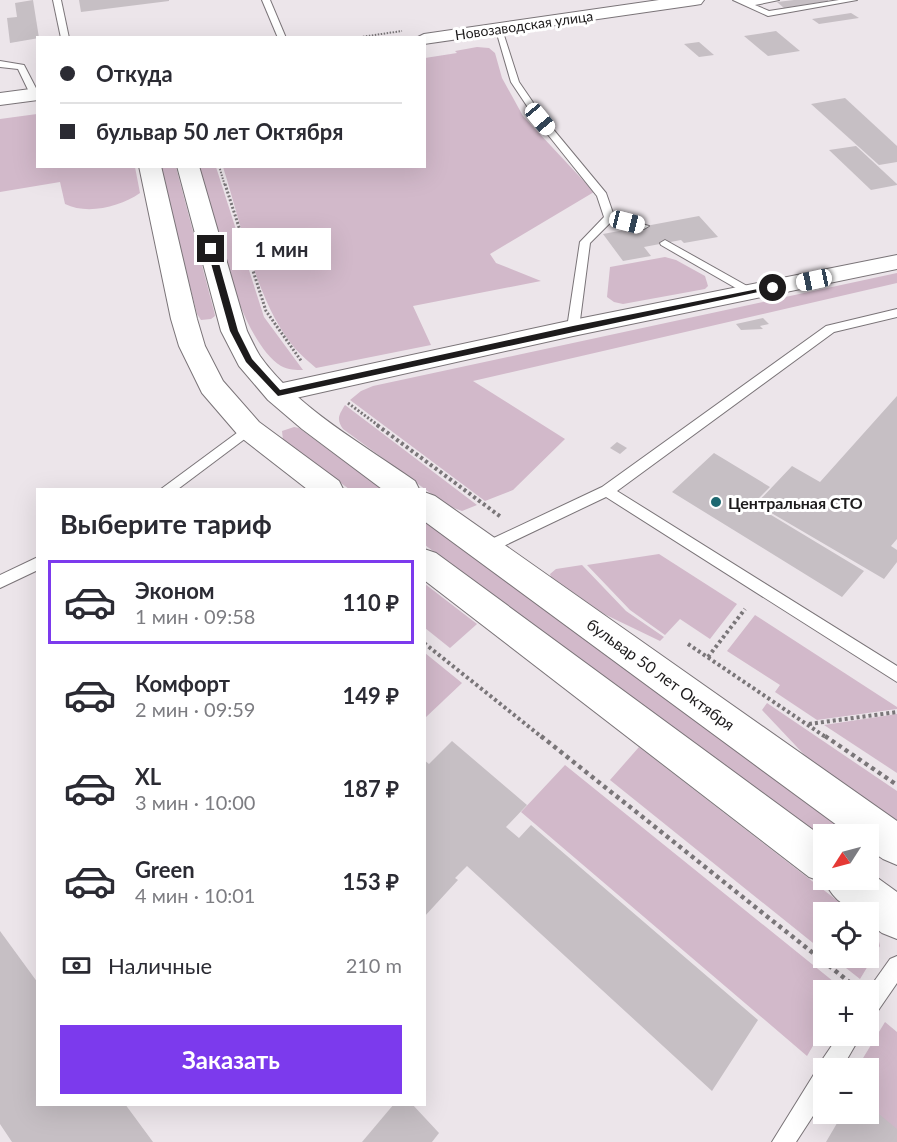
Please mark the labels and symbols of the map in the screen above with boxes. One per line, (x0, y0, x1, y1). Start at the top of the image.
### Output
street label: Новозаводская улица (454, 7, 594, 43)
car (522, 99, 558, 139)
car (607, 209, 647, 235)
callout: 1 мин (232, 228, 331, 270)
route end (197, 235, 224, 262)
car (795, 267, 833, 293)
route start (759, 274, 786, 301)
place label: Центральная СТО (728, 493, 863, 512)
marker: Центральная СТО (709, 495, 723, 509)
street label: бульвар 50 лет Октября (584, 614, 738, 734)
north arrow (813, 824, 879, 890)

